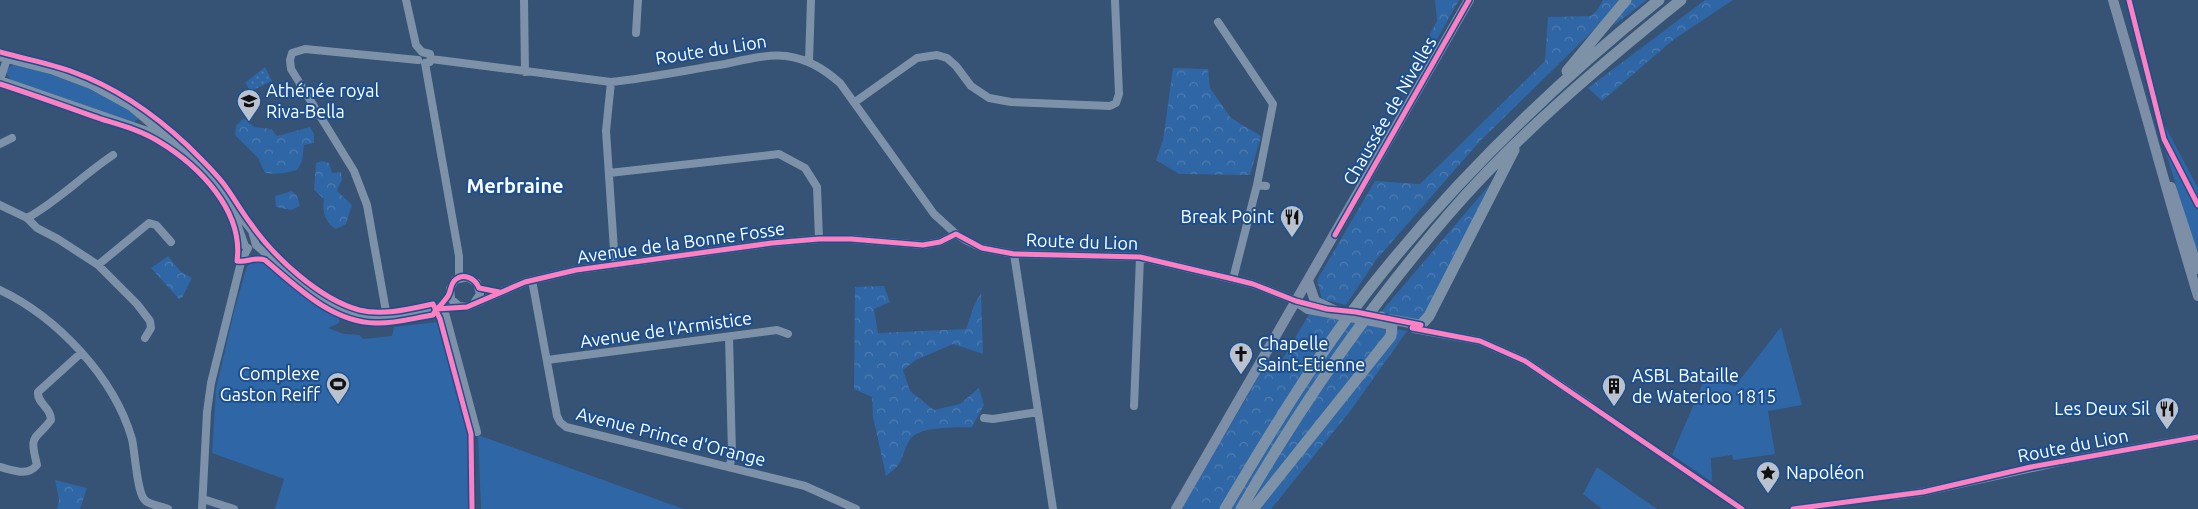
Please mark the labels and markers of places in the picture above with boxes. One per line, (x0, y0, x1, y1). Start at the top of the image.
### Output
place label: Athénée royal Riva-Bella (266, 80, 379, 121)
school or university icon: Athénée royal Riva-Bella (236, 88, 262, 122)
restaurant icon: Break Point (1279, 204, 1305, 238)
place label: Break Point (1181, 206, 1274, 226)
place label: Chapelle Saint-Etienne (1258, 333, 1365, 374)
church icon: Chapelle Saint-Etienne (1228, 341, 1254, 375)
place label: Complexe Gaston Reiff (220, 363, 320, 404)
place label: ASBL Bataille de Waterloo 1815 (1632, 365, 1776, 406)
sports icon: Complexe Gaston Reiff (325, 371, 351, 405)
building icon: ASBL Bataille de Waterloo 1815 (1601, 373, 1627, 407)
restaurant icon: Les Deux Sil (2154, 396, 2180, 430)
place label: Les Deux Sil (2054, 398, 2150, 418)
place icon: Napoléon (1755, 460, 1781, 494)
place label: Napoléon (1786, 462, 1865, 482)

